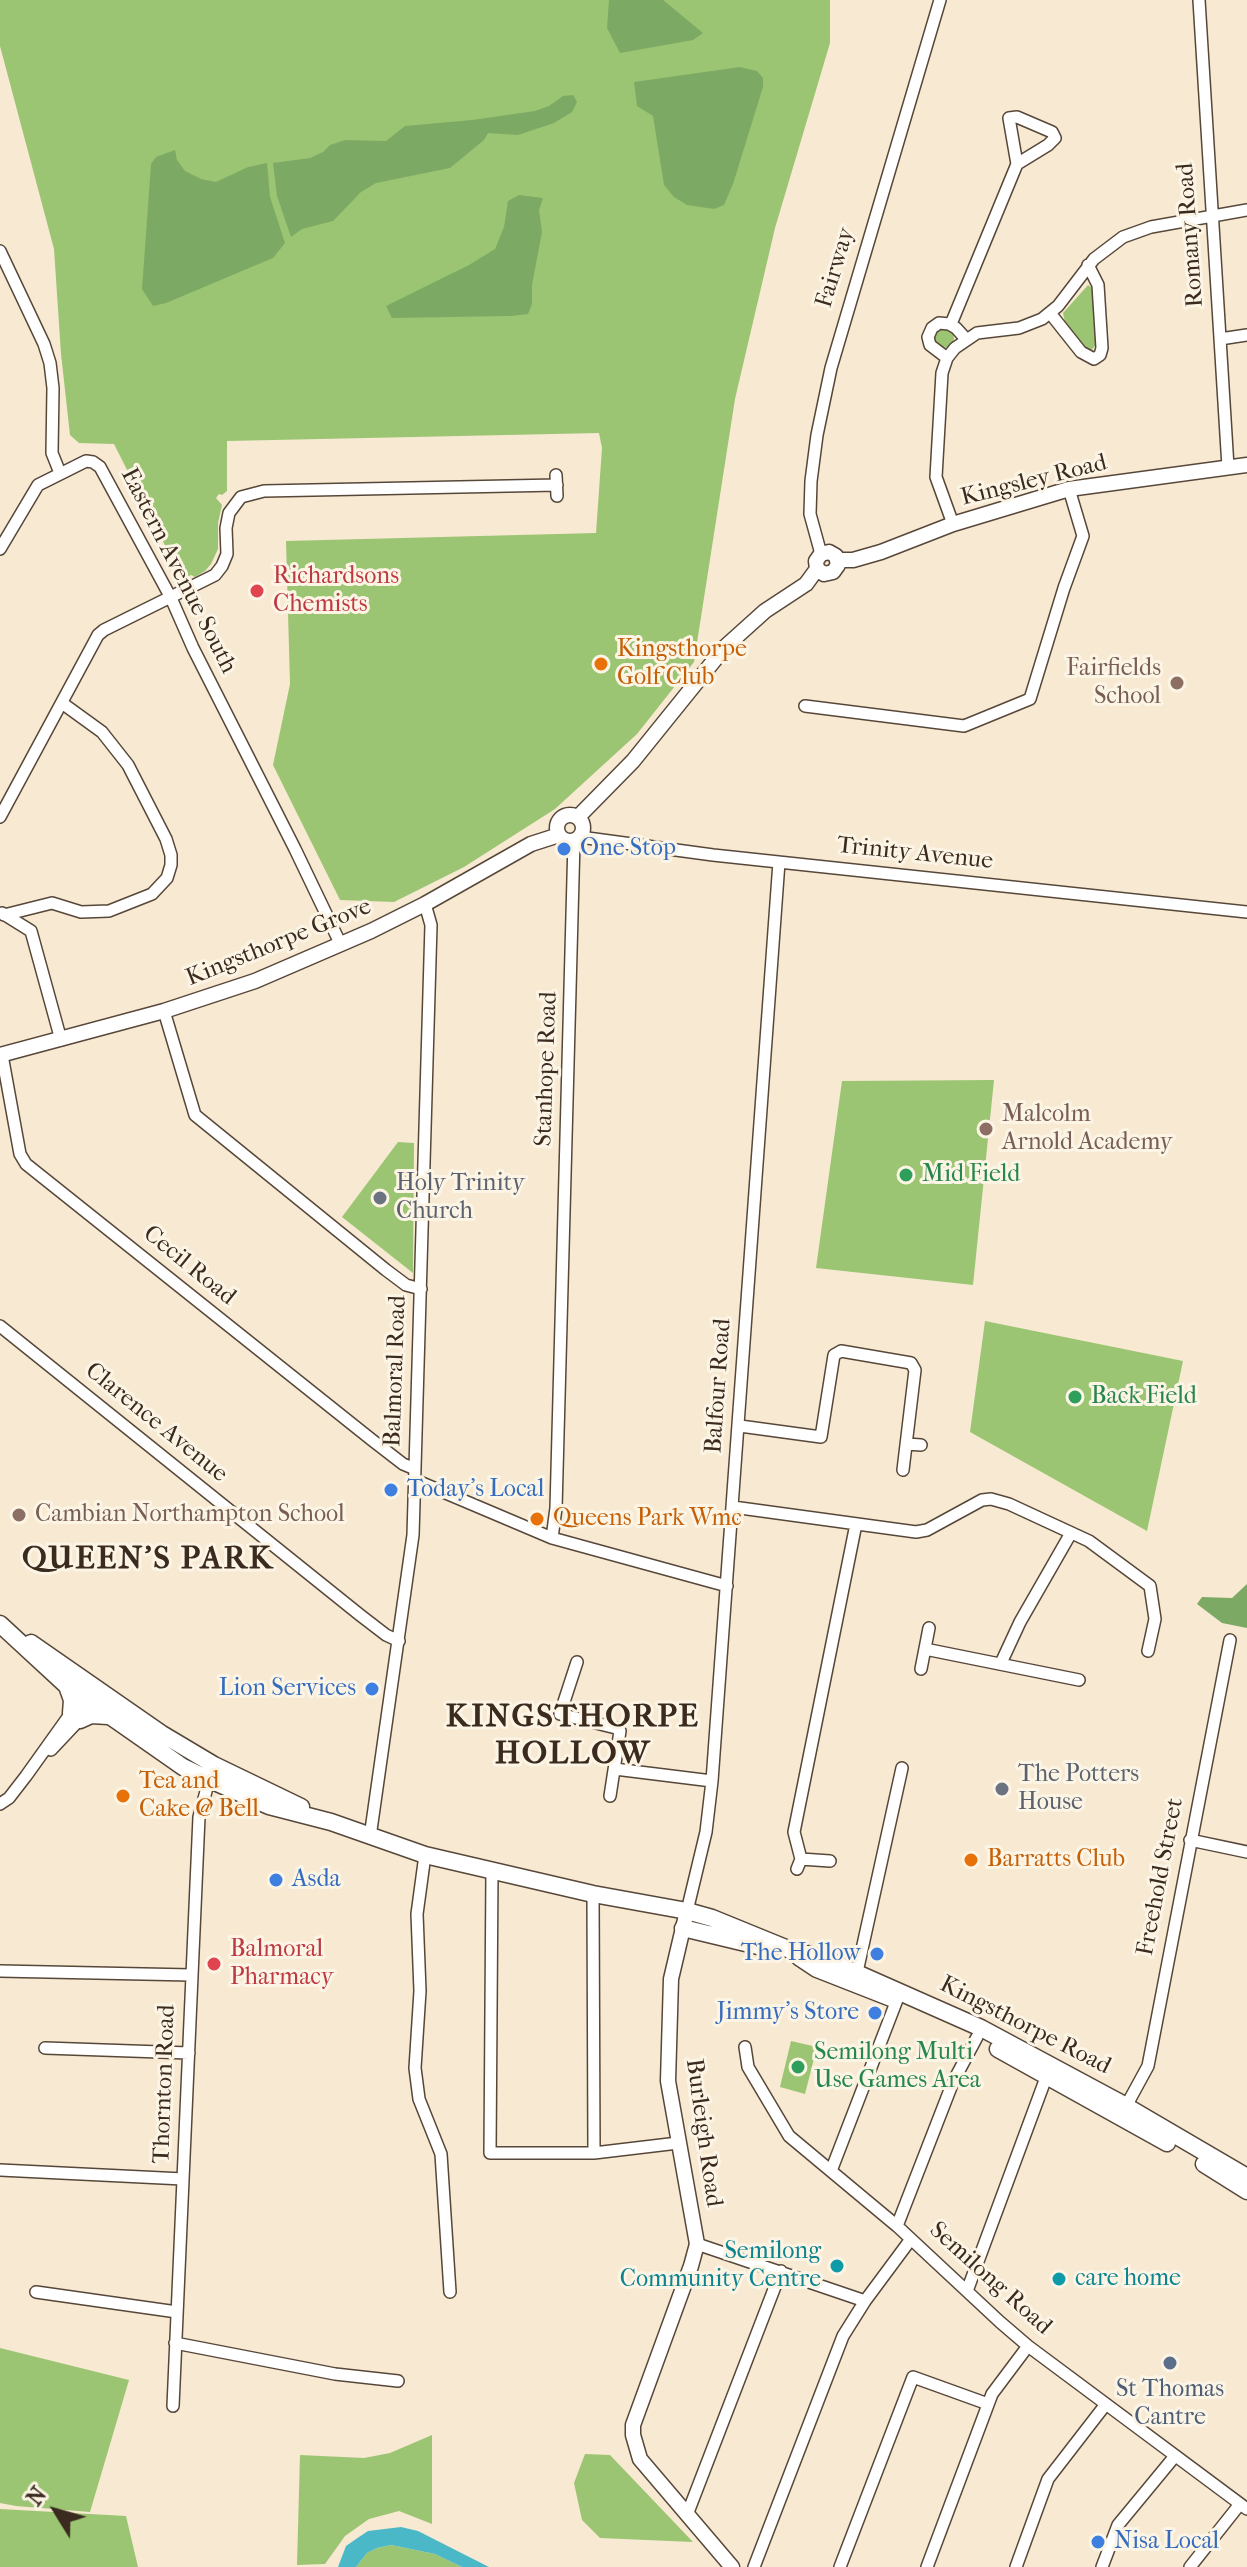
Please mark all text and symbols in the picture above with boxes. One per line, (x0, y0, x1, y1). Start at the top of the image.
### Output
street label: Romany Road (1172, 162, 1210, 308)
street label: Fairway (810, 224, 862, 312)
street label: Kingsley Road (958, 449, 1110, 513)
street label: Eastern Avenue South (114, 463, 242, 679)
place label: Richardsons Chemists (273, 563, 399, 619)
marker: Richardsons Chemists (248, 582, 266, 600)
place label: Kingsthorpe Golf Club (617, 636, 747, 692)
marker: Kingsthorpe Golf Club (592, 655, 610, 673)
place label: Fairfields School (1066, 655, 1161, 711)
marker: Fairfields School (1168, 674, 1186, 692)
street label: Trinity Avenue (836, 831, 994, 877)
place label: One Stop (580, 835, 676, 863)
marker: One Stop (555, 840, 573, 858)
street label: Kingsthorpe Grove (182, 893, 376, 993)
street label: Stanhope Road (530, 991, 564, 1147)
place label: Malcolm Arnold Academy (1002, 1101, 1172, 1157)
marker: Malcolm Arnold Academy (977, 1120, 995, 1138)
place label: Mid Field (922, 1161, 1020, 1189)
marker: Mid Field (897, 1166, 915, 1184)
place label: Holy Trinity Church (396, 1170, 525, 1226)
marker: Holy Trinity Church (371, 1189, 389, 1207)
street label: Cecil Road (137, 1220, 241, 1312)
street label: Balmoral Road (379, 1295, 413, 1447)
street label: Balfour Road (700, 1318, 738, 1454)
street label: Clarence Avenue (79, 1357, 233, 1489)
place label: Back Field (1091, 1383, 1197, 1411)
marker: Back Field (1066, 1388, 1084, 1406)
place label: Today's Local (407, 1476, 544, 1504)
marker: Today's Local (382, 1481, 400, 1499)
place label: Cambian Northampton School (35, 1501, 345, 1529)
place label: Queens Park Wmc (553, 1505, 742, 1533)
marker: Cambian Northampton School (10, 1506, 28, 1524)
marker: Queens Park Wmc (528, 1510, 546, 1528)
district label: QUEEN'S PARK (22, 1541, 274, 1579)
place label: Lion Services (219, 1675, 356, 1703)
marker: Lion Services (363, 1680, 381, 1698)
district label: KINGSTHORPE HOLLOW (446, 1699, 700, 1774)
place label: The Potters House (1018, 1761, 1139, 1817)
place label: Tea and Cake @ Bell (139, 1768, 259, 1824)
marker: The Potters House (993, 1780, 1011, 1798)
marker: Tea and Cake @ Bell (114, 1787, 132, 1805)
street label: Freehold Street (1132, 1796, 1190, 1958)
place label: Barratts Club (987, 1846, 1125, 1874)
marker: Barratts Club (962, 1851, 980, 1869)
place label: Asda (292, 1866, 341, 1894)
marker: Asda (267, 1871, 285, 1889)
place label: Balmoral Pharmacy (230, 1936, 334, 1992)
place label: The Hollow (741, 1940, 861, 1968)
marker: The Hollow (868, 1945, 886, 1963)
marker: Balmoral Pharmacy (205, 1955, 223, 1973)
street label: Kingsthorpe Road (935, 1970, 1115, 2082)
place label: Jimmy's Store (717, 1999, 859, 2027)
street label: Thornton Road (148, 2004, 182, 2164)
marker: Jimmy's Store (866, 2004, 884, 2022)
place label: Semilong Multi Use Games Area (814, 2039, 981, 2095)
street label: Burleigh Road (678, 2057, 728, 2209)
marker: Semilong Multi Use Games Area (789, 2058, 807, 2076)
street label: Semilong Road (923, 2216, 1057, 2342)
place label: Semilong Community Centre (620, 2238, 821, 2294)
marker: Semilong Community Centre (828, 2257, 846, 2275)
place label: care home (1075, 2265, 1181, 2293)
marker: care home (1050, 2270, 1068, 2288)
marker: St Thomas Cantre (1161, 2354, 1179, 2372)
place label: St Thomas Cantre (1116, 2376, 1224, 2432)
north arrow (16, 2471, 96, 2551)
text: N (21, 2482, 52, 2511)
place label: Nisa Local (1114, 2528, 1219, 2556)
marker: Nisa Local (1089, 2533, 1107, 2551)

